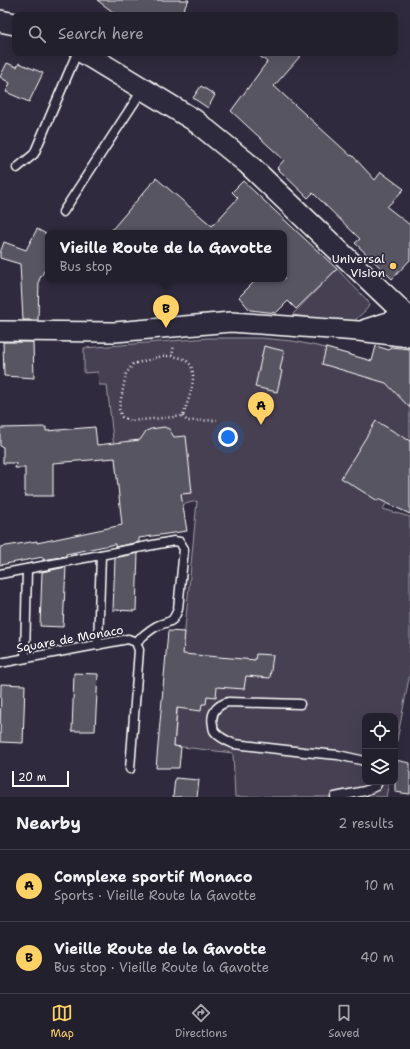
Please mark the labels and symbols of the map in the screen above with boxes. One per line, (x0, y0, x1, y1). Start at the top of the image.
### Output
place label: Universal Vision (332, 251, 385, 281)
marker: Universal Vision (388, 261, 398, 271)
pin: B (153, 295, 179, 328)
pin: A (248, 392, 274, 425)
your location (218, 427, 238, 447)
street label: Square de Monaco (15, 622, 125, 656)
scale bar (12, 769, 69, 788)

